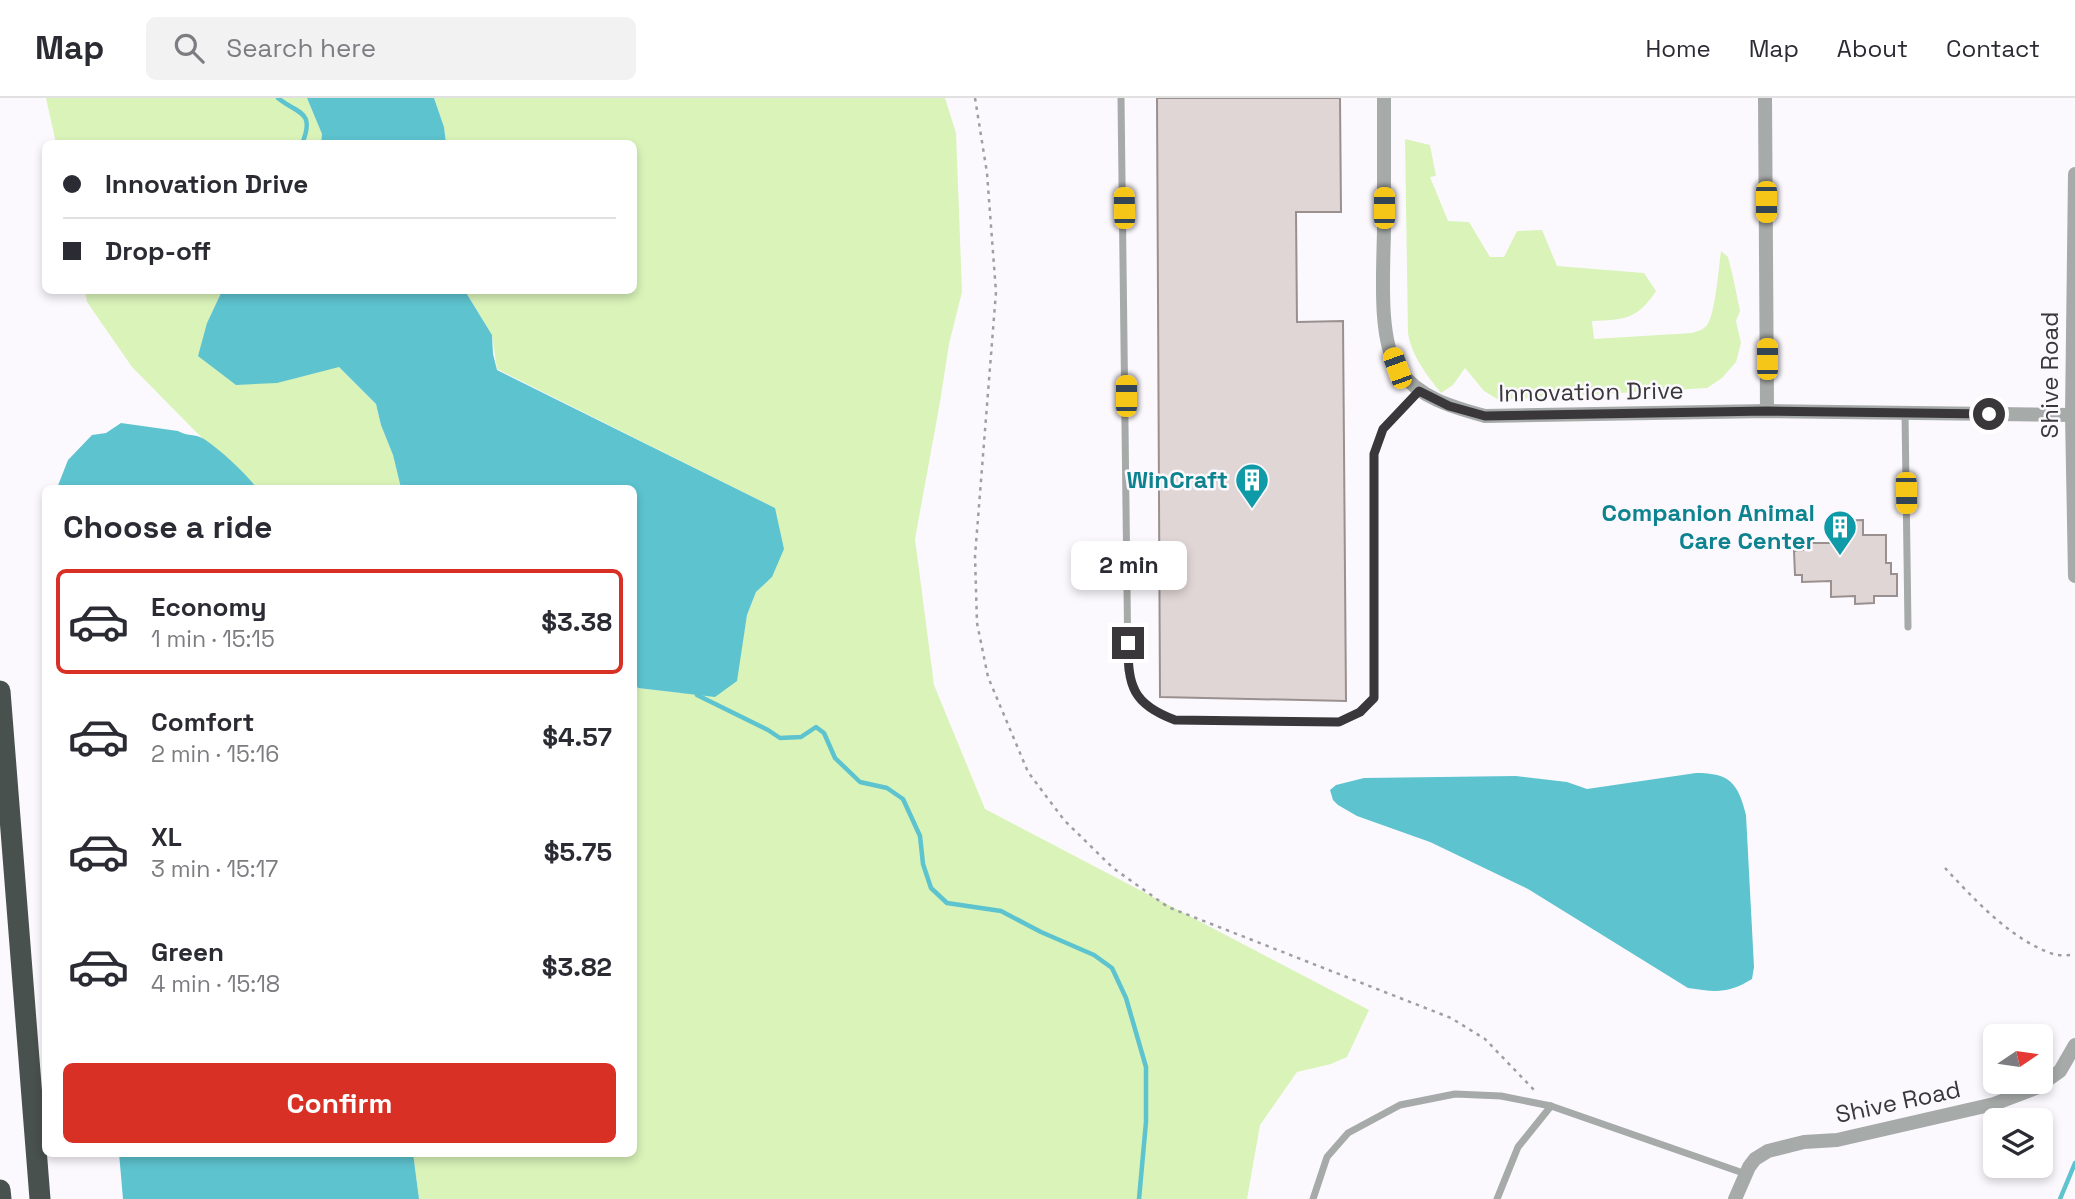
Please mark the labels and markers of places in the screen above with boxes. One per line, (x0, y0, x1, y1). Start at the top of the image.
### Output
building icon: WinCraft (1233, 461, 1271, 510)
place label: WinCraft (1126, 464, 1228, 495)
place label: Companion Animal Care Center (1602, 497, 1815, 556)
building icon: Companion Animal Care Center (1821, 508, 1859, 557)

